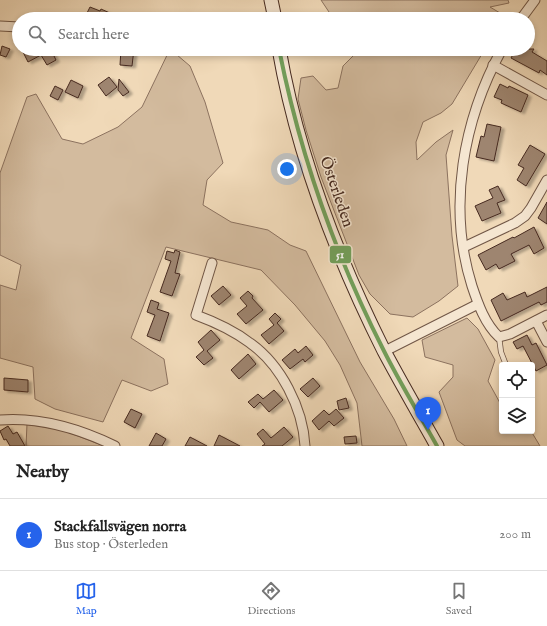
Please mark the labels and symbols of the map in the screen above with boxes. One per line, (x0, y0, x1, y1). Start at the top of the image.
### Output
street label: Österleden (315, 154, 359, 231)
your location (277, 159, 297, 179)
line badge: 51 (329, 245, 352, 264)
text: 51 (336, 248, 344, 262)
pin: 1 (415, 397, 441, 430)

